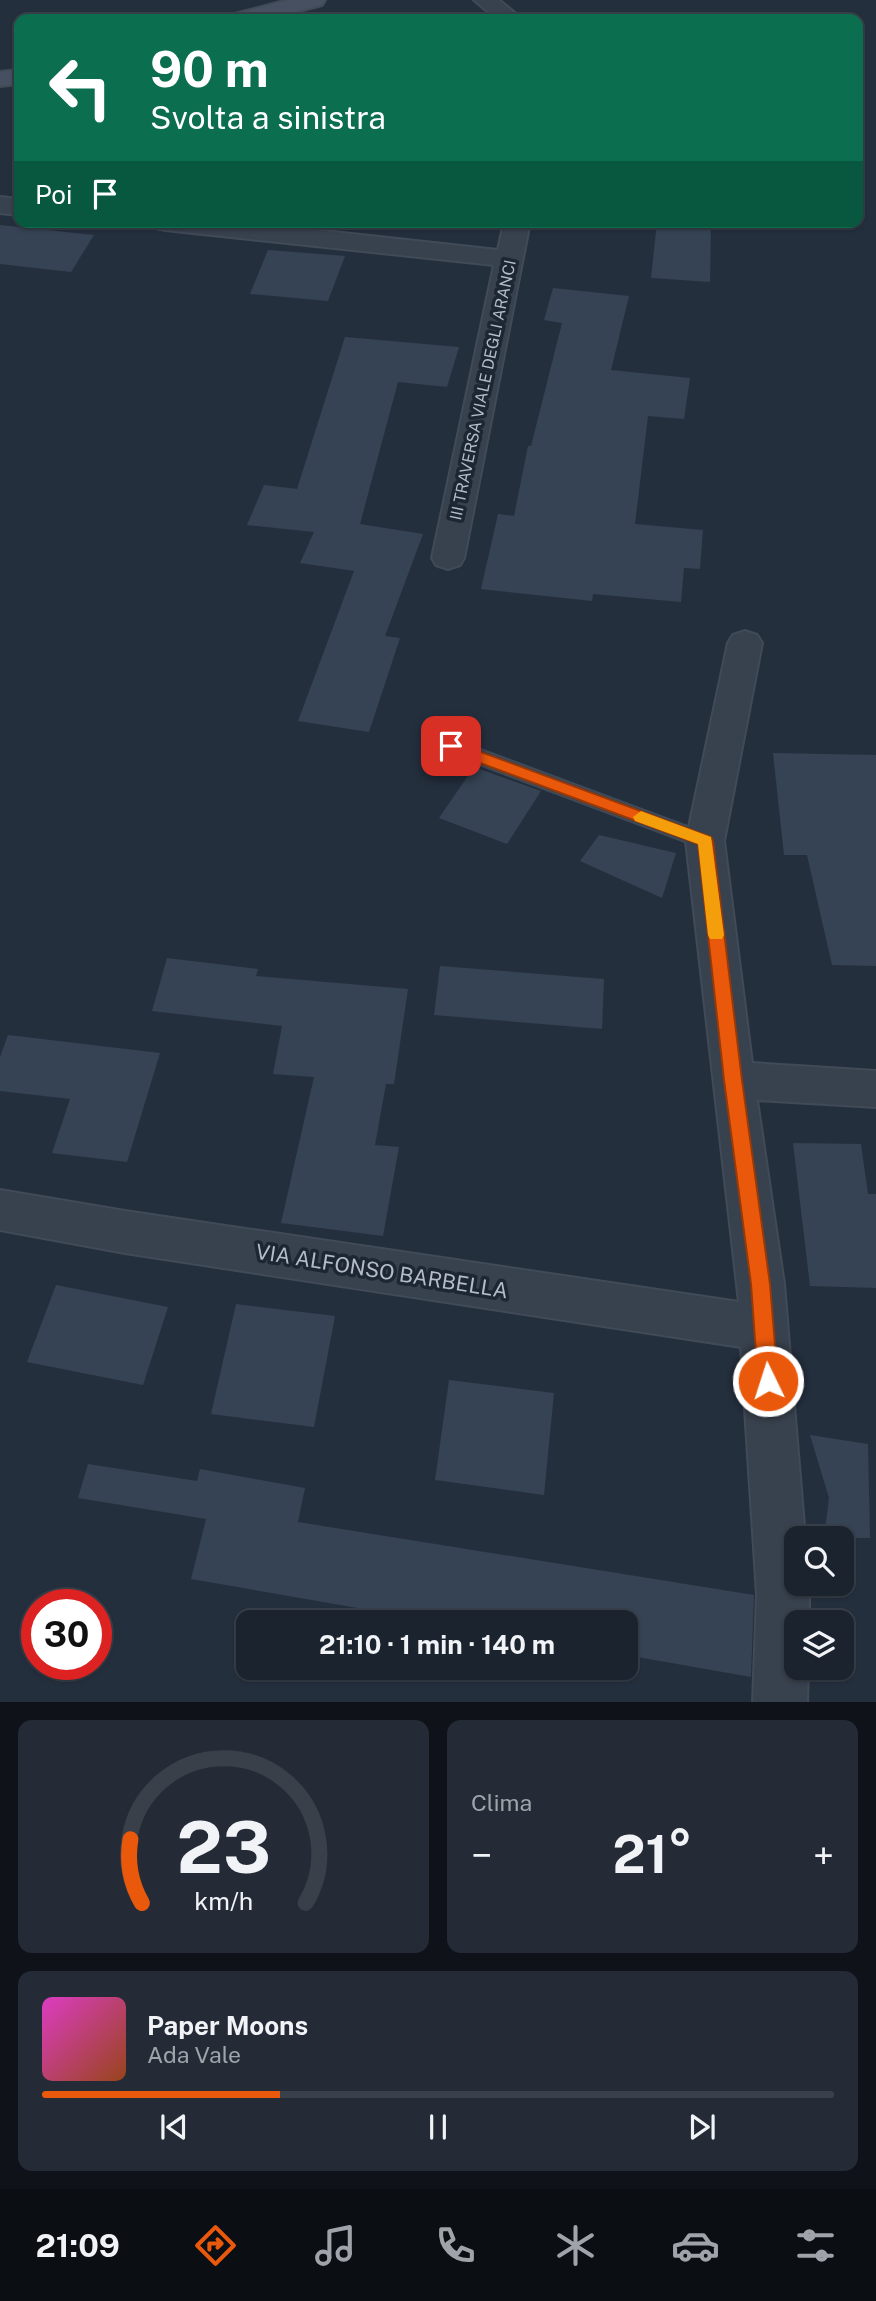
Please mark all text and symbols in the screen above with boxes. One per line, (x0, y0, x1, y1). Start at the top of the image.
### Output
text: 90 m (150, 40, 269, 98)
icon: left (35, 42, 126, 133)
text: Svolta a sinistra (150, 99, 386, 136)
icon: arrive (86, 175, 124, 213)
text: Poi (35, 179, 72, 210)
street label: III TRAVERSA VIALE DEGLI ARANCI (446, 258, 520, 522)
pin (421, 716, 481, 776)
icon: arrive (432, 727, 470, 765)
street label: VIA ALFONSO BARBELLA (254, 1239, 510, 1303)
position arrow (731, 1344, 805, 1418)
map controls (784, 1526, 854, 1680)
button: search (784, 1526, 854, 1596)
speed limit sign: 30 (21, 1589, 112, 1680)
button: layers (784, 1610, 854, 1680)
text: 21:10 · 1 min · 140 m (319, 1629, 555, 1660)
text: Clima (471, 1789, 532, 1816)
text: 23 (176, 1804, 271, 1889)
text: 21° (613, 1824, 692, 1885)
text: − (471, 1833, 492, 1878)
text: + (813, 1833, 834, 1878)
text: km/h (194, 1885, 253, 1915)
text: Paper Moons (147, 2010, 308, 2041)
text: Ada Vale (147, 2041, 241, 2068)
icon: previous (155, 2108, 193, 2146)
icon: pause (419, 2108, 457, 2146)
icon: next (683, 2108, 721, 2146)
icon: directions (191, 2221, 240, 2270)
icon: music (311, 2221, 360, 2270)
icon: phone (431, 2221, 480, 2270)
icon: climate (551, 2221, 600, 2270)
icon: car (671, 2221, 720, 2270)
icon: filters (791, 2221, 840, 2270)
text: 21:09 (36, 2227, 120, 2264)

